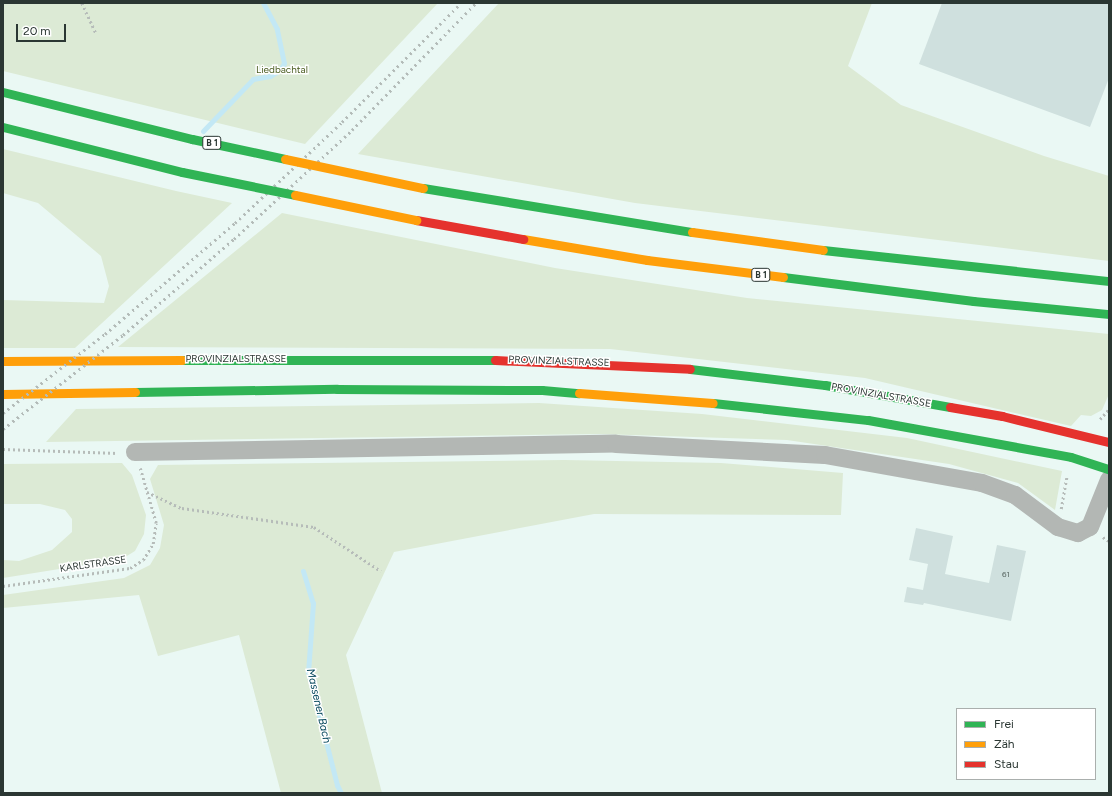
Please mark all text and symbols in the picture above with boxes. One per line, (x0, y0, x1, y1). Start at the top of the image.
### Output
scale bar (18, 16, 68, 42)
text: 20 m (23, 24, 51, 38)
park label: Liedbachtal (256, 64, 308, 76)
road number: B 1 (202, 136, 222, 150)
road number: B 1 (751, 268, 771, 282)
street label: PROVINZIALSTRASSE (185, 353, 287, 365)
street label: PROVINZIALSTRASSE (508, 353, 610, 369)
street label: PROVINZIALSTRASSE (830, 380, 932, 410)
street label: KARLSTRASSE (59, 553, 127, 575)
house number: 61 (1002, 570, 1010, 580)
water label: Massener Bach (303, 667, 333, 745)
legend (956, 708, 1096, 780)
text: Frei (994, 717, 1014, 731)
text: Zäh (994, 737, 1015, 751)
text: Stau (994, 757, 1019, 771)

